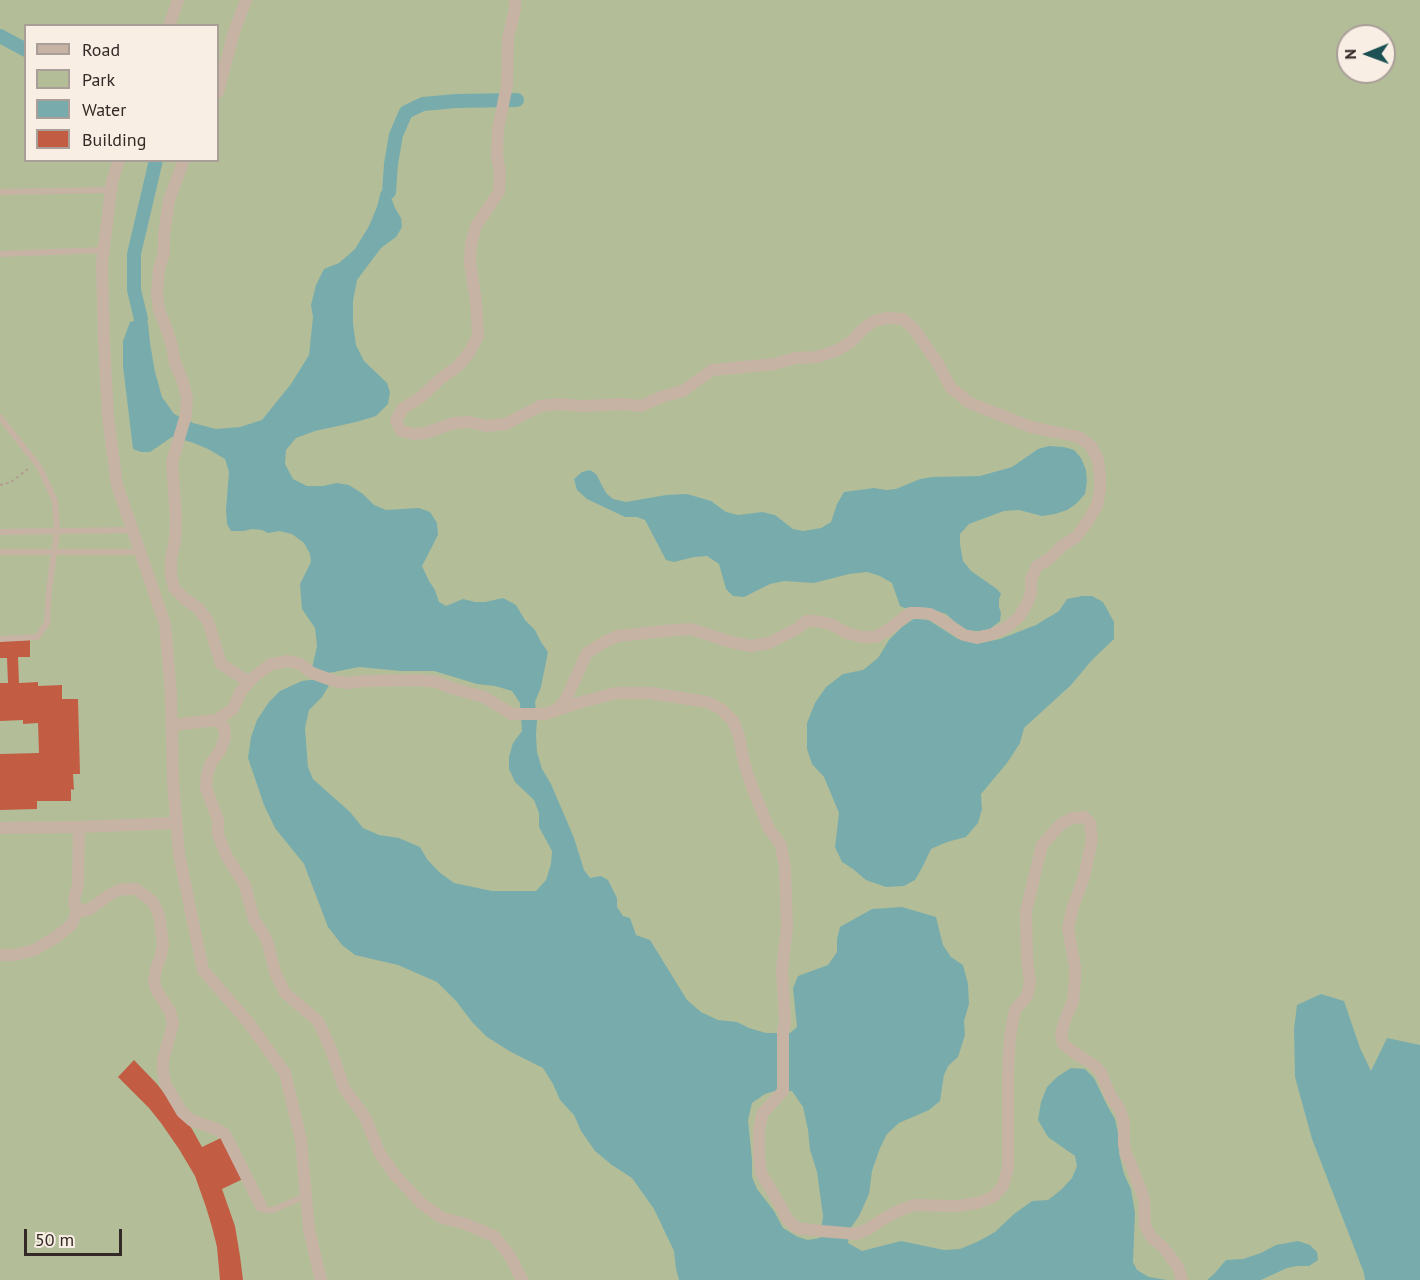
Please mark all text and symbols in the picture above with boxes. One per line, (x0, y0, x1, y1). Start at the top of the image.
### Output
legend (24, 24, 219, 162)
north arrow (1336, 24, 1396, 84)
text: Road (82, 38, 120, 61)
text: N (1340, 49, 1360, 60)
text: Park (82, 68, 115, 91)
text: Water (82, 98, 126, 121)
text: Building (82, 128, 146, 151)
scale bar (27, 1217, 124, 1255)
text: 50 m (35, 1228, 74, 1251)

